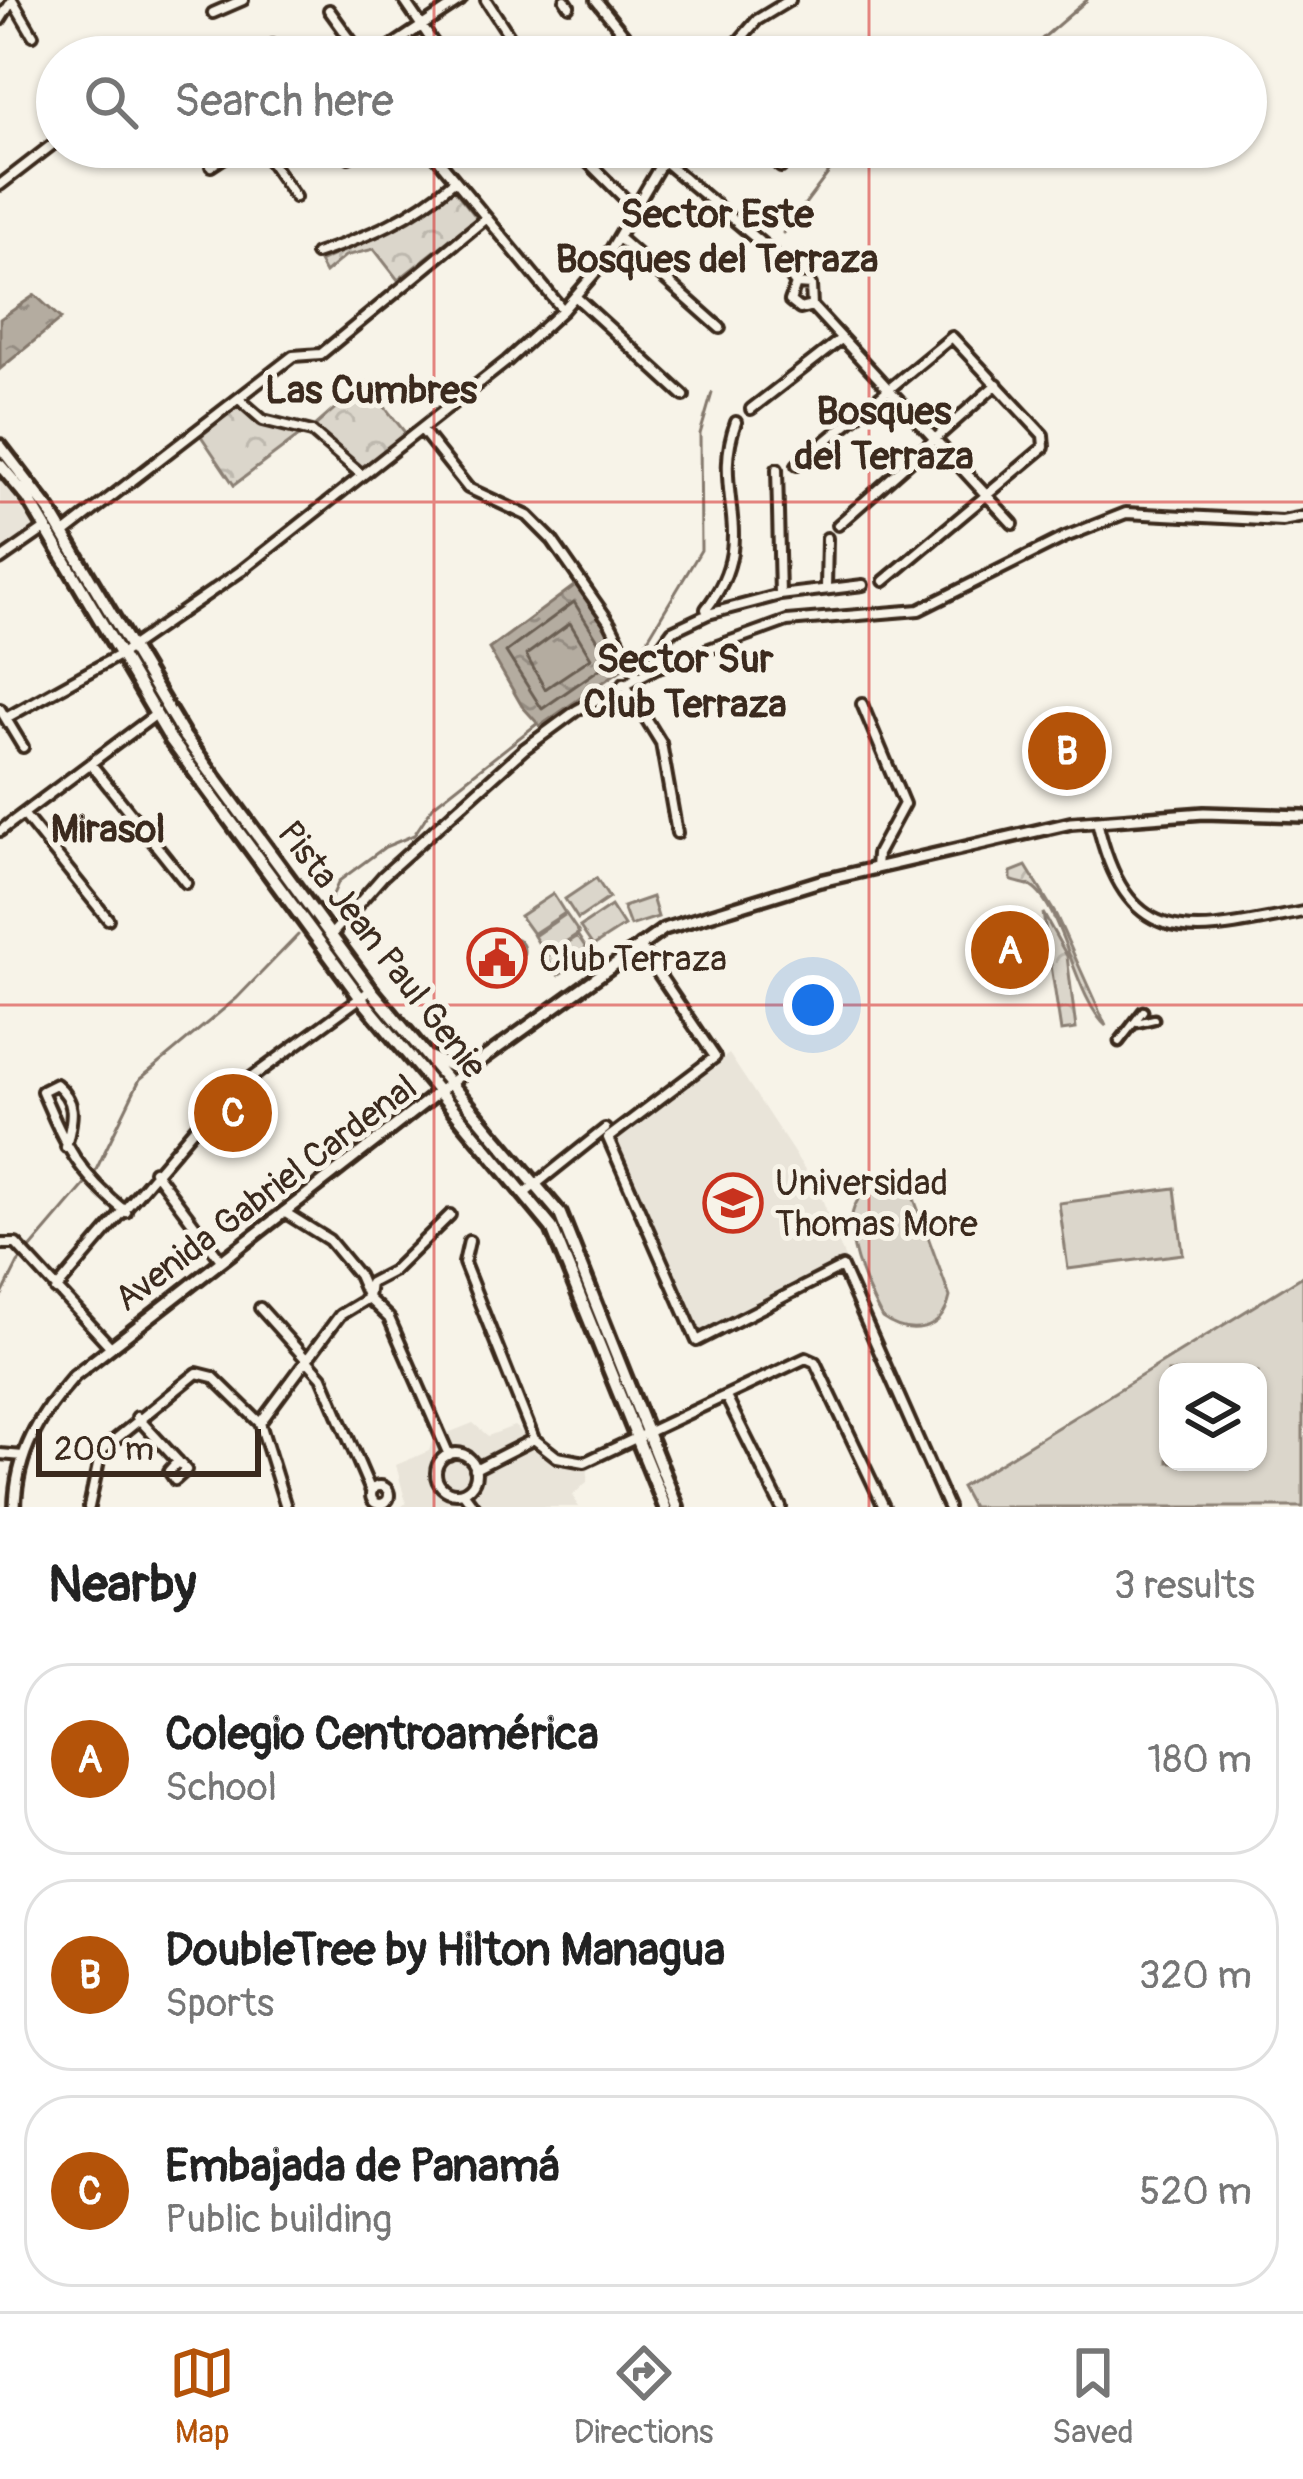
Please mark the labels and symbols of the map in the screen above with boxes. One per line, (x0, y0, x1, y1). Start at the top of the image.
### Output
district label: Sector Este Bosques del Terraza (556, 190, 878, 284)
district label: Las Cumbres (265, 366, 478, 415)
district label: Bosques del Terraza (794, 387, 974, 481)
district label: Sector Sur Club Terraza (583, 635, 787, 729)
pin: B (1028, 706, 1106, 796)
district label: Mirasol (51, 805, 165, 854)
street label: Pista Jean Paul Genie (267, 812, 497, 1088)
pin: A (971, 905, 1049, 995)
public building icon: Club Terraza (466, 927, 528, 989)
place label: Club Terraza (539, 937, 727, 982)
your location (783, 975, 843, 1035)
street label: Avenida Gabriel Cardenal (106, 1064, 424, 1320)
pin: C (194, 1068, 272, 1158)
place label: Universidad Thomas More (775, 1161, 978, 1247)
school or university icon: Universidad Thomas More (702, 1172, 764, 1234)
scale bar (36, 1423, 261, 1476)

